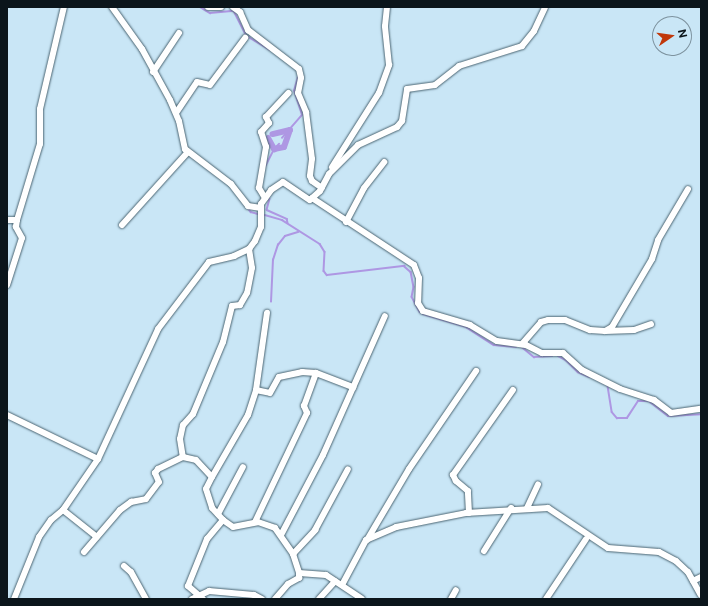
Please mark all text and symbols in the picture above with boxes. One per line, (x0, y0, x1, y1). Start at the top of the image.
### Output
north arrow (652, 16, 692, 56)
text: N (676, 28, 690, 39)

